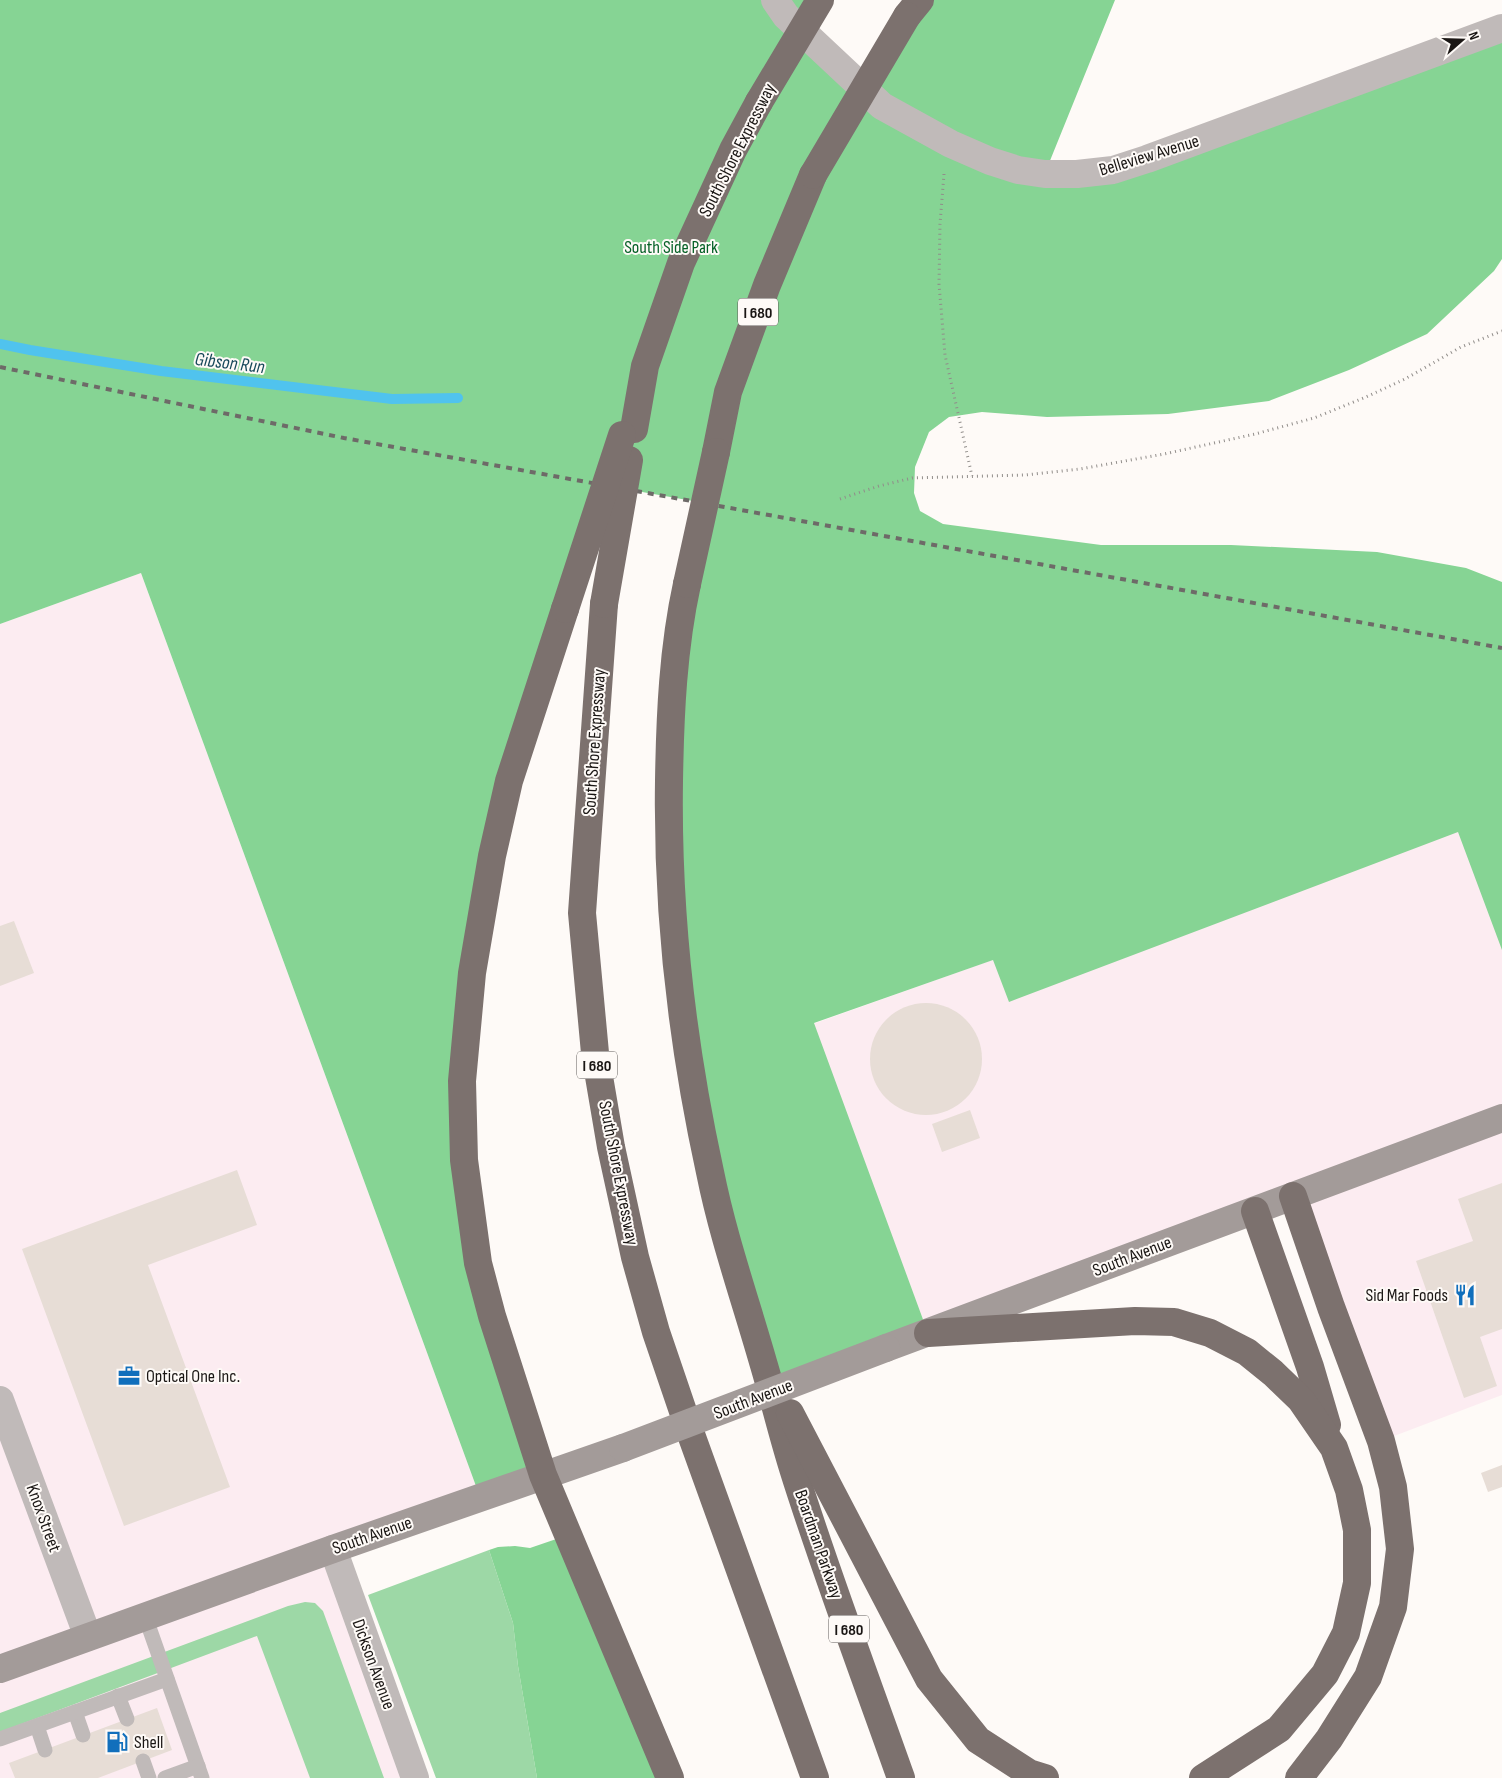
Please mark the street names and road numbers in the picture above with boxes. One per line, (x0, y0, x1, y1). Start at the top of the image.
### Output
street label: South Shore Expressway (695, 80, 780, 220)
street label: Belleview Avenue (1097, 130, 1202, 181)
road number: I 680 (738, 298, 778, 326)
street label: South Shore Expressway (579, 668, 610, 816)
road number: I 680 (577, 1052, 617, 1078)
street label: South Shore Expressway (594, 1099, 643, 1247)
street label: South Avenue (1090, 1232, 1175, 1281)
street label: South Avenue (711, 1375, 796, 1424)
street label: Knox Street (22, 1481, 66, 1555)
street label: Boardman Parkway (790, 1487, 847, 1601)
street label: South Avenue (330, 1512, 415, 1559)
street label: Dickson Avenue (347, 1616, 400, 1712)
road number: I 680 (829, 1616, 869, 1642)

